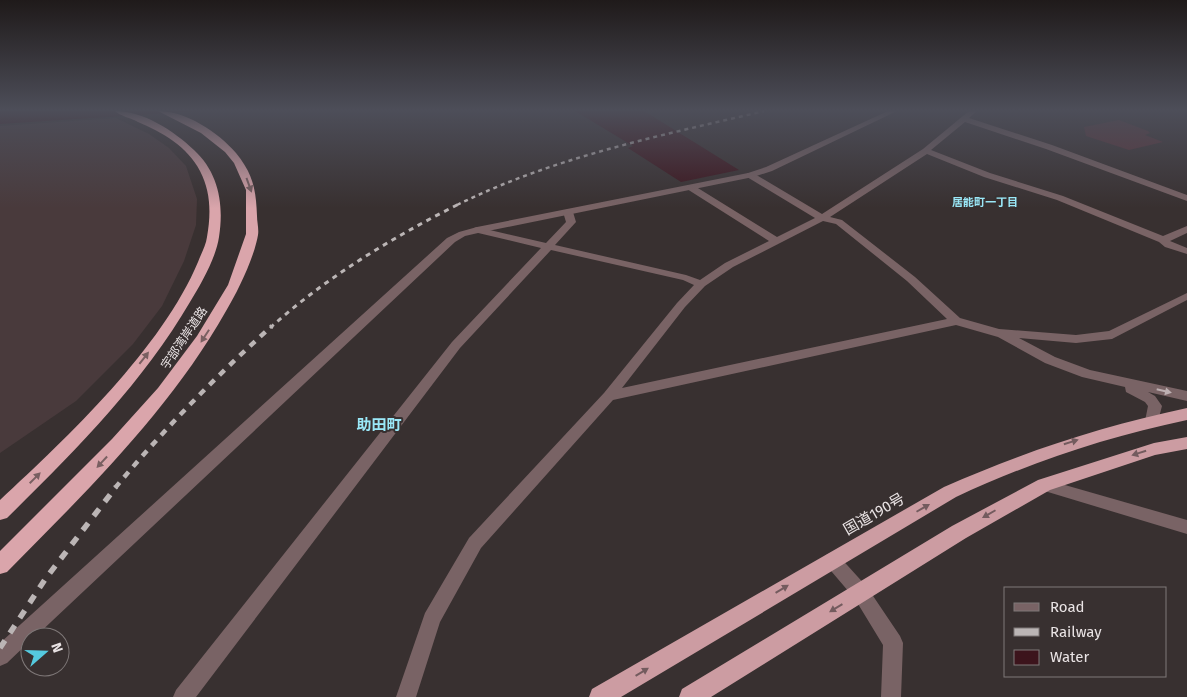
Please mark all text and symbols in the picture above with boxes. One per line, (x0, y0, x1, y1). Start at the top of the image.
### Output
one-way arrow (245, 178, 253, 193)
district label: 居能町一丁目 (952, 196, 1018, 209)
street label: 宇部湾岸道路 (158, 304, 210, 372)
one-way arrow (200, 329, 210, 342)
one-way arrow (139, 352, 150, 365)
one-way arrow (1156, 387, 1171, 395)
district label: 助田町 (356, 416, 402, 434)
one-way arrow (1064, 438, 1079, 446)
one-way arrow (1132, 450, 1147, 458)
one-way arrow (96, 455, 108, 467)
one-way arrow (29, 473, 41, 485)
street label: 国道190号 (840, 489, 908, 539)
one-way arrow (916, 503, 929, 512)
one-way arrow (983, 510, 996, 519)
one-way arrow (776, 585, 789, 594)
legend (1004, 587, 1167, 677)
text: Road (1050, 598, 1085, 616)
one-way arrow (829, 604, 843, 613)
text: Railway (1050, 623, 1102, 641)
north arrow (20, 627, 70, 677)
text: N (47, 640, 66, 655)
text: Water (1050, 648, 1089, 666)
one-way arrow (636, 668, 649, 677)

